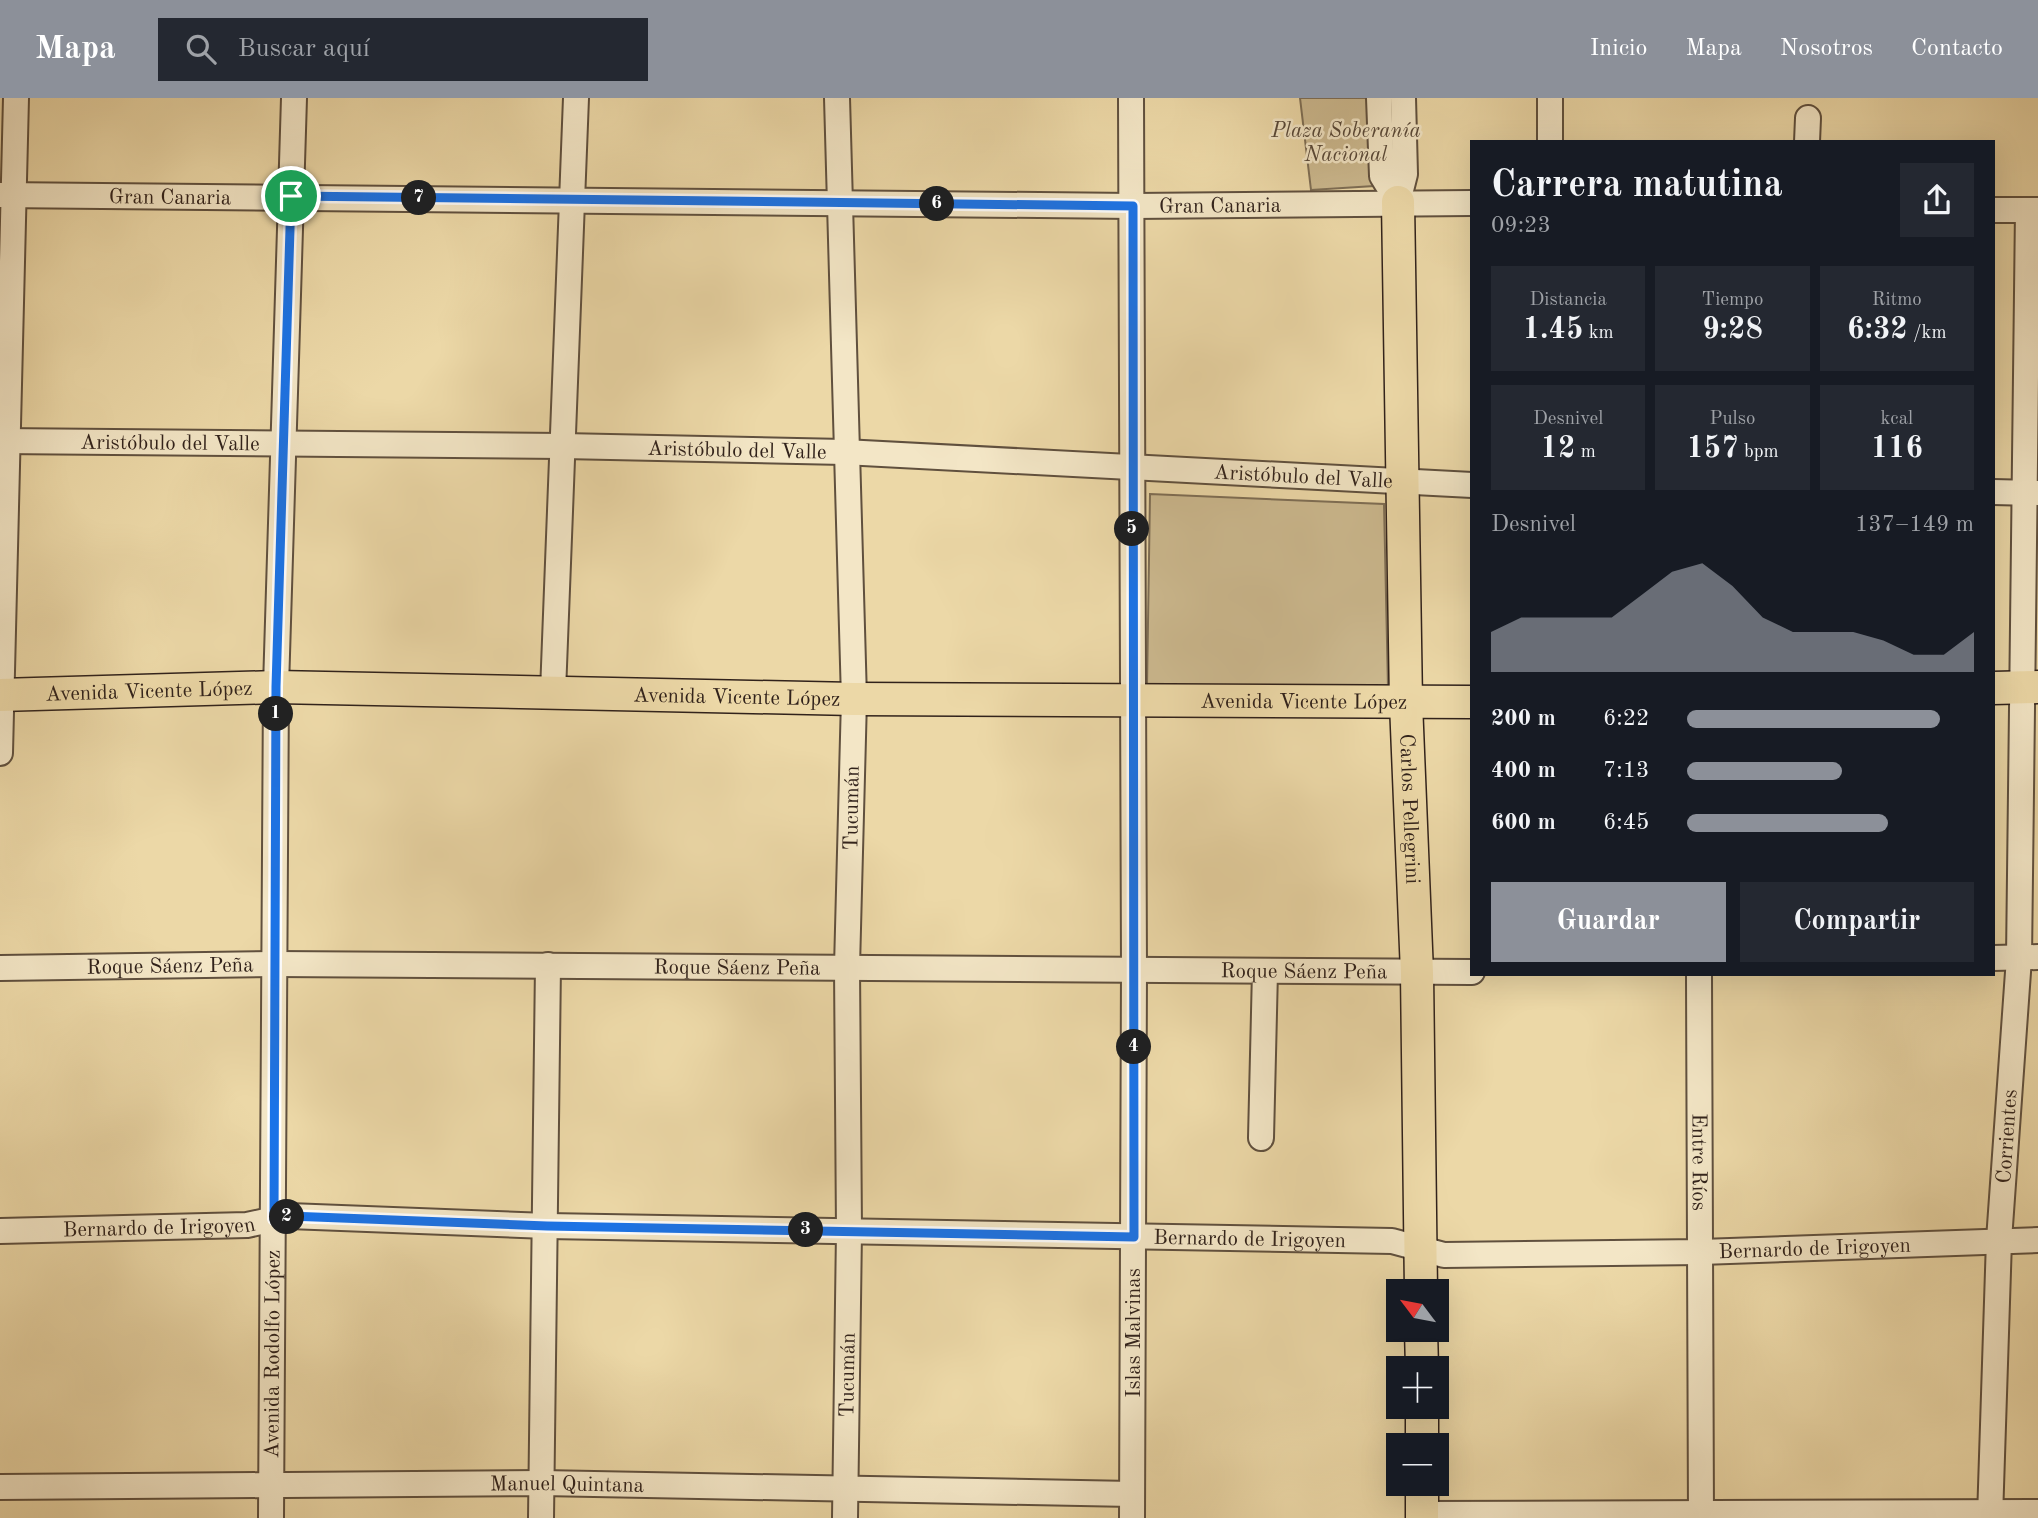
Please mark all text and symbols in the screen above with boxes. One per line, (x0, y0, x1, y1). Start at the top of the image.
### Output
search box (158, 18, 648, 81)
icon: search (182, 30, 220, 68)
text: Mapa (35, 33, 116, 66)
text: Buscar aquí (238, 36, 370, 62)
text: Inicio (1590, 37, 1648, 61)
text: Mapa (1686, 37, 1742, 61)
text: Nosotros (1780, 37, 1873, 61)
text: Contacto (1911, 37, 2003, 61)
park label: Plaza Soberanía Nacional (1270, 121, 1421, 166)
button: share (1900, 163, 1974, 237)
pin (261, 166, 321, 226)
text: Carrera matutina (1491, 167, 1783, 205)
icon: arrive (272, 177, 310, 215)
pin: 7 (402, 180, 436, 216)
pin: 6 (920, 186, 954, 222)
street label: Gran Canaria (109, 187, 231, 209)
text: 7 (413, 188, 424, 207)
text: 6 (931, 194, 942, 213)
street label: Gran Canaria (1159, 196, 1281, 218)
text: 09:23 (1491, 214, 1551, 237)
text: Distancia (1530, 291, 1607, 310)
text: Tiempo (1702, 291, 1763, 310)
text: Ritmo (1872, 291, 1922, 310)
text: 1.45 (1523, 315, 1583, 345)
text: 9:28 (1702, 315, 1763, 345)
text: 6:32 (1847, 315, 1908, 345)
text: km (1583, 324, 1614, 343)
text: /km (1908, 324, 1947, 343)
text: Desnivel (1533, 410, 1603, 429)
text: Pulso (1710, 410, 1755, 429)
text: kcal (1880, 410, 1913, 429)
street label: Aristóbulo del Valle (80, 433, 260, 455)
text: 12 (1541, 434, 1575, 464)
text: 157 (1686, 434, 1739, 464)
text: 116 (1871, 434, 1923, 464)
street label: Aristóbulo del Valle (647, 439, 827, 464)
text: m (1575, 443, 1596, 462)
text: bpm (1739, 443, 1779, 462)
street label: Aristóbulo del Valle (1213, 462, 1393, 493)
pin: 5 (1114, 512, 1150, 546)
text: Desnivel (1491, 513, 1576, 536)
text: 137–149 m (1855, 513, 1974, 536)
text: 5 (1126, 519, 1137, 538)
street label: Avenida Vicente López (45, 679, 253, 706)
street label: Avenida Vicente López (633, 685, 841, 711)
street label: Avenida Vicente López (1200, 692, 1407, 714)
pin: 1 (258, 696, 294, 732)
text: 1 (270, 704, 281, 723)
text: 200 m (1491, 707, 1556, 730)
text: 6:22 (1603, 707, 1649, 730)
street label: Carlos Pellegrini (1395, 733, 1422, 885)
text: 400 m (1491, 759, 1556, 782)
text: 7:13 (1603, 759, 1649, 782)
street label: Tucumán (841, 765, 864, 851)
text: 600 m (1491, 811, 1556, 834)
text: 6:45 (1603, 811, 1649, 834)
button: Guardar (1491, 882, 1726, 962)
button: Compartir (1740, 882, 1974, 962)
street label: Roque Sáenz Peña (86, 955, 254, 979)
street label: Roque Sáenz Peña (653, 958, 820, 980)
street label: Roque Sáenz Peña (1220, 961, 1387, 983)
pin: 4 (1116, 1030, 1152, 1065)
text: 4 (1128, 1037, 1139, 1056)
street label: Corrientes (1994, 1089, 2022, 1184)
street label: Entre Ríos (1688, 1113, 1709, 1211)
pin: 2 (270, 1200, 304, 1234)
text: 2 (281, 1207, 292, 1226)
pin: 3 (788, 1212, 824, 1248)
street label: Bernardo de Irigoyen (63, 1214, 257, 1241)
text: 3 (800, 1220, 811, 1239)
street label: Bernardo de Irigoyen (1153, 1228, 1346, 1252)
street label: Bernardo de Irigoyen (1718, 1236, 1911, 1263)
street label: Avenida Rodolfo López (262, 1250, 285, 1458)
street label: Islas Malvinas (1124, 1268, 1145, 1398)
north arrow (1386, 1279, 1449, 1342)
map controls (1386, 1279, 1449, 1496)
street label: Tucumán (837, 1332, 860, 1418)
button: + (1386, 1356, 1449, 1419)
button: − (1386, 1433, 1449, 1496)
street label: Manuel Quintana (490, 1474, 644, 1497)

